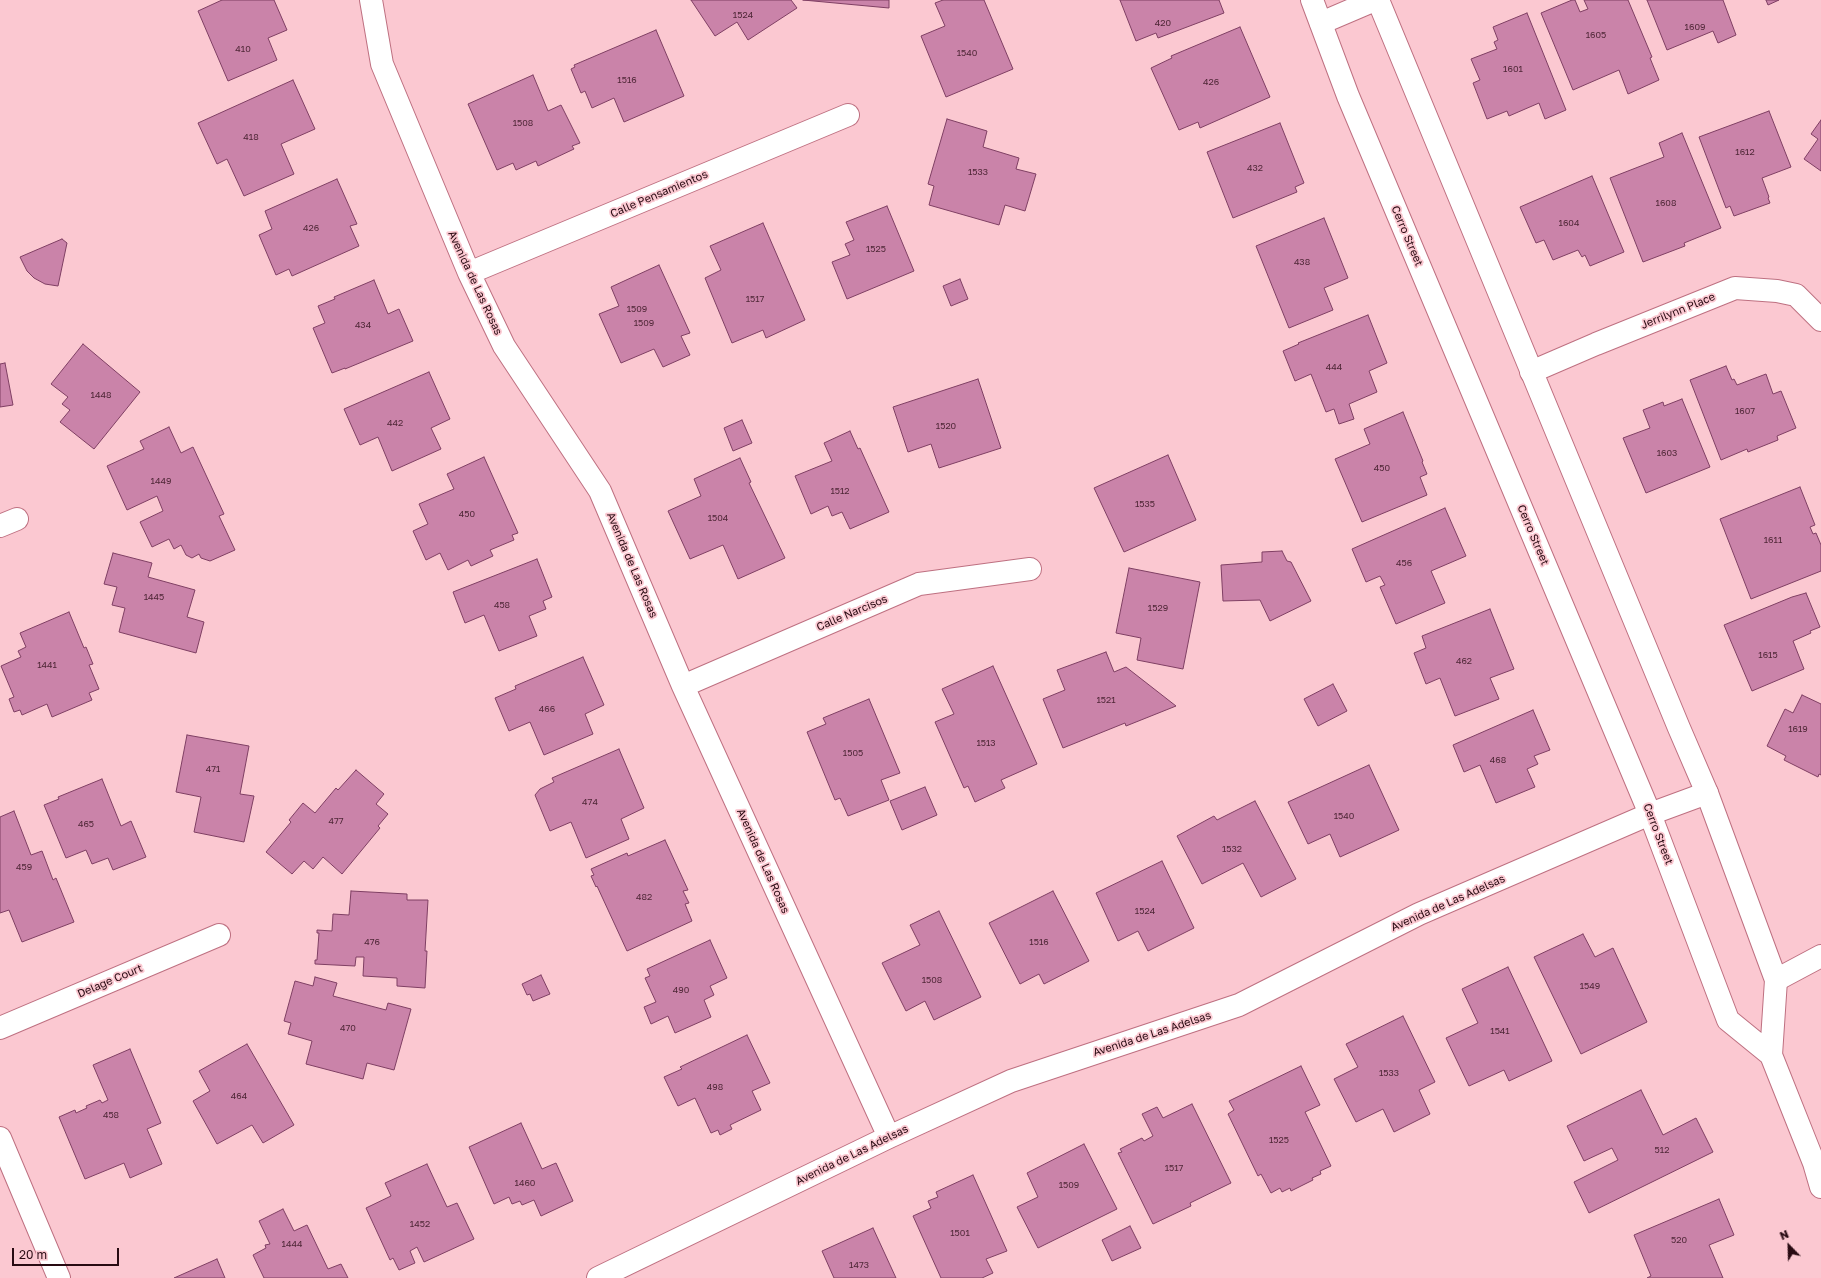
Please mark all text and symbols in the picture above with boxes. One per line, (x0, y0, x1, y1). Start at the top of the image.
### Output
house number: 1524 (733, 10, 753, 20)
house number: 420 (1155, 18, 1171, 28)
house number: 1609 (1685, 22, 1705, 32)
house number: 1605 (1586, 30, 1606, 40)
house number: 410 (235, 44, 251, 54)
house number: 1540 (957, 48, 977, 58)
house number: 1601 (1503, 64, 1523, 74)
house number: 1516 (617, 75, 637, 85)
house number: 426 (1203, 77, 1219, 87)
house number: 1508 (513, 118, 533, 128)
house number: 418 (243, 132, 259, 142)
house number: 1612 (1735, 147, 1755, 157)
house number: 432 (1247, 163, 1263, 173)
street label: Calle Pensamientos (608, 167, 710, 221)
house number: 1533 (968, 167, 988, 177)
house number: 1608 (1656, 198, 1676, 208)
street label: Cerro Street (1388, 204, 1426, 268)
house number: 1604 (1559, 218, 1579, 228)
house number: 426 (303, 223, 319, 233)
street label: Avenida de Las Rosas (445, 229, 505, 337)
house number: 1525 (866, 244, 886, 254)
house number: 438 (1294, 257, 1310, 267)
street label: Jerrilynn Place (1639, 290, 1717, 332)
house number: 1517 (746, 294, 764, 304)
house number: 1509 (627, 304, 647, 314)
house number: 1509 (634, 318, 654, 328)
house number: 434 (355, 320, 371, 330)
house number: 444 (1326, 362, 1342, 372)
house number: 1448 (91, 390, 111, 400)
house number: 1607 (1735, 406, 1755, 416)
house number: 442 (387, 418, 403, 428)
house number: 1520 (936, 421, 956, 431)
house number: 1603 (1657, 448, 1677, 458)
house number: 450 (1374, 463, 1390, 473)
house number: 1449 (151, 476, 171, 486)
house number: 1512 (830, 486, 850, 496)
house number: 1535 (1135, 499, 1155, 509)
street label: Cerro Street (1514, 503, 1552, 567)
house number: 450 (459, 509, 475, 519)
street label: Avenida de Las Rosas (604, 510, 660, 620)
house number: 1504 (708, 513, 728, 523)
house number: 1611 (1764, 535, 1782, 545)
house number: 456 (1396, 558, 1412, 568)
house number: 1445 (144, 592, 164, 602)
street label: Calle Narcisos (815, 592, 889, 634)
house number: 458 (494, 600, 510, 610)
house number: 1529 (1148, 603, 1168, 613)
house number: 1615 (1758, 650, 1778, 660)
house number: 462 (1456, 656, 1472, 666)
house number: 1441 (37, 660, 57, 670)
house number: 1521 (1096, 695, 1116, 705)
house number: 466 (539, 704, 555, 714)
house number: 1619 (1788, 724, 1808, 734)
house number: 1513 (976, 738, 996, 748)
house number: 1505 (843, 748, 863, 758)
house number: 468 (1490, 755, 1506, 765)
house number: 471 (206, 764, 220, 774)
house number: 474 (582, 797, 598, 807)
street label: Cerro Street (1640, 802, 1676, 866)
street label: Avenida de Las Rosas (734, 807, 792, 915)
house number: 1540 (1334, 811, 1354, 821)
house number: 477 (328, 816, 344, 826)
house number: 465 (78, 819, 94, 829)
house number: 1532 (1222, 844, 1242, 854)
house number: 459 (16, 862, 32, 872)
street label: Avenida de Las Adelsas (1389, 872, 1507, 934)
house number: 482 (636, 892, 652, 902)
house number: 1524 (1135, 906, 1155, 916)
house number: 476 (364, 937, 380, 947)
house number: 1516 (1029, 937, 1049, 947)
street label: Delage Court (76, 961, 144, 1001)
house number: 1508 (922, 975, 942, 985)
house number: 1549 (1580, 981, 1600, 991)
house number: 490 (673, 985, 689, 995)
street label: Avenida de Las Adelsas (1091, 1009, 1213, 1059)
house number: 470 (340, 1023, 356, 1033)
house number: 1541 (1490, 1026, 1510, 1036)
house number: 1533 (1379, 1068, 1399, 1078)
house number: 498 (707, 1082, 723, 1092)
house number: 464 (231, 1091, 247, 1101)
house number: 458 (103, 1110, 119, 1120)
street label: Avenida de Las Adelsas (794, 1122, 910, 1188)
house number: 1525 (1269, 1135, 1289, 1145)
house number: 512 (1655, 1145, 1669, 1155)
house number: 1517 (1165, 1163, 1183, 1173)
house number: 1460 (515, 1178, 535, 1188)
house number: 1509 (1059, 1180, 1079, 1190)
house number: 1452 (410, 1219, 430, 1229)
north arrow (1769, 1226, 1809, 1266)
text: N (1778, 1227, 1791, 1242)
house number: 1501 (950, 1228, 970, 1238)
house number: 520 (1671, 1235, 1687, 1245)
house number: 1444 (282, 1239, 302, 1249)
scale bar (14, 1240, 121, 1266)
text: 20 m (19, 1247, 47, 1262)
house number: 1473 (849, 1260, 869, 1270)

